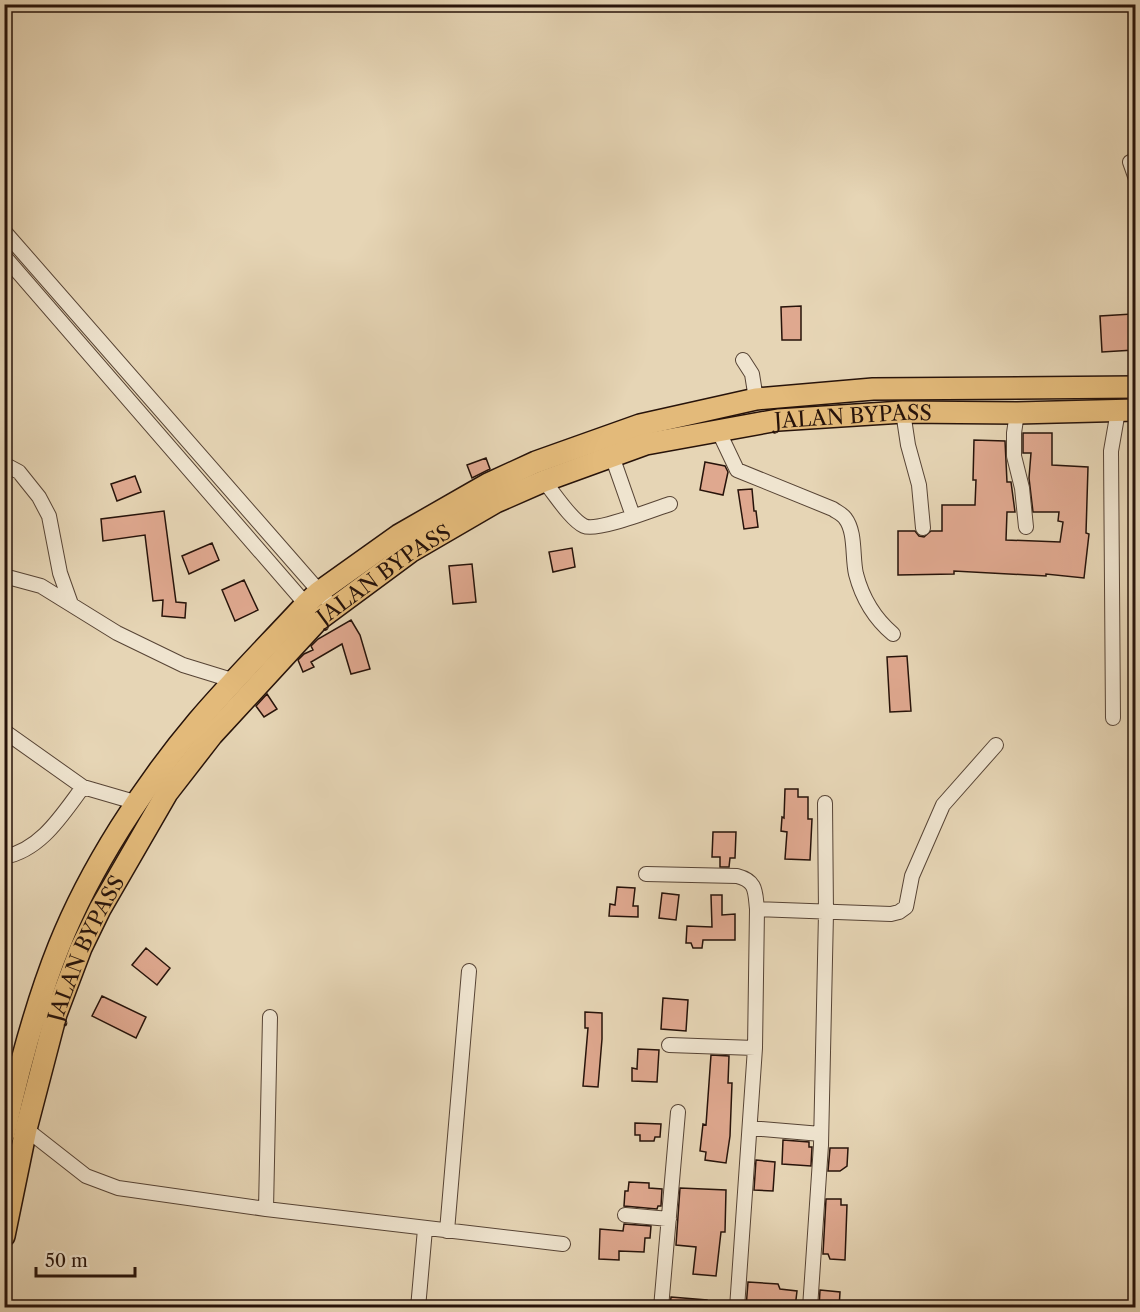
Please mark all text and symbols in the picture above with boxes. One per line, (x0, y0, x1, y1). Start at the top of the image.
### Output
street label: JALAN BYPASS (771, 399, 932, 433)
street label: JALAN BYPASS (309, 519, 455, 631)
street label: JALAN BYPASS (41, 871, 129, 1027)
scale bar (36, 1240, 135, 1278)
text: 50 m (45, 1250, 88, 1272)

